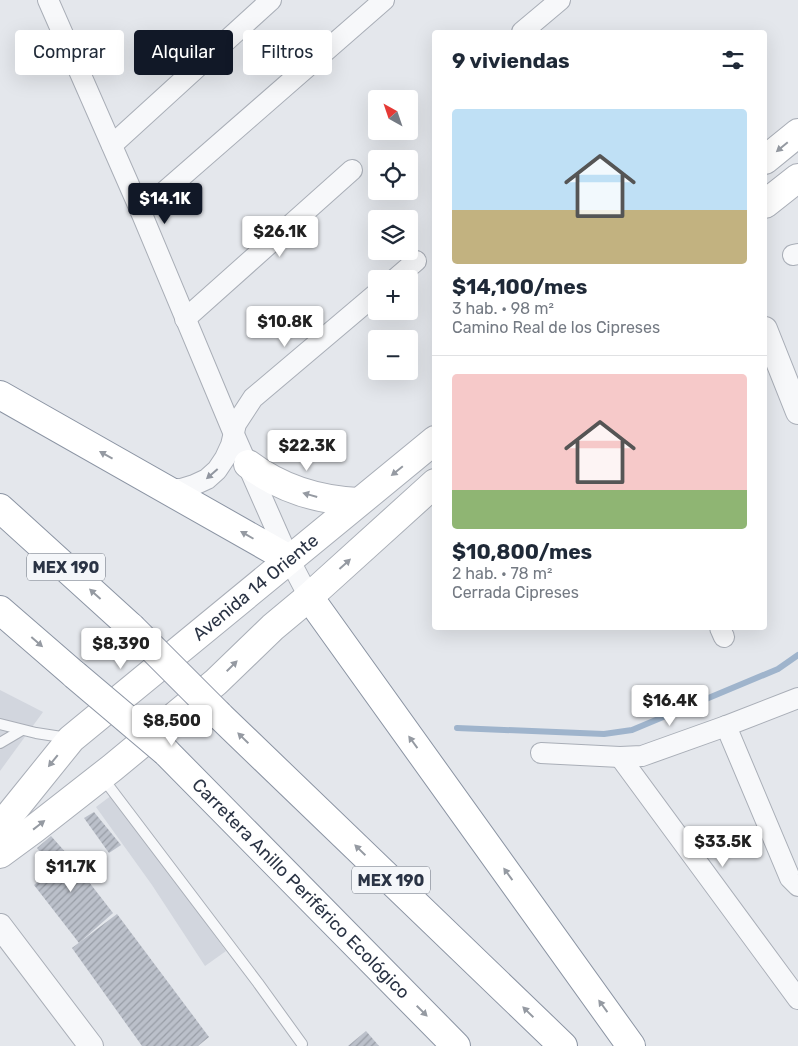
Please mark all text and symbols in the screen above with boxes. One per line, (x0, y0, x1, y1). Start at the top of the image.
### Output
chip: Comprar (15, 30, 124, 75)
chip: Alquilar (134, 30, 233, 75)
chip: Filtros (243, 30, 332, 75)
icon: filters (719, 46, 747, 74)
text: 9 viviendas (452, 48, 570, 73)
north arrow (368, 90, 418, 140)
map controls (368, 90, 418, 380)
icon: home (555, 141, 645, 231)
one-way arrow (775, 141, 788, 152)
button: locate (368, 150, 418, 200)
pin: $14.1K (124, 182, 206, 225)
text: $14.1K (139, 189, 191, 208)
button: layers (368, 210, 418, 260)
pin: $26.1K (239, 216, 321, 258)
text: $26.1K (253, 222, 307, 241)
button: + (368, 270, 418, 320)
text: $14,100/mes (452, 274, 587, 299)
text: 3 hab. · 98 m² (452, 299, 554, 318)
pin: $10.8K (244, 306, 326, 348)
text: $10.8K (257, 312, 313, 331)
text: Camino Real de los Cipreses (452, 318, 660, 337)
button: − (368, 330, 418, 380)
icon: home (555, 407, 645, 497)
pin: $22.3K (266, 430, 348, 472)
text: $22.3K (278, 436, 336, 455)
one-way arrow (99, 450, 112, 459)
one-way arrow (391, 465, 404, 476)
one-way arrow (206, 468, 218, 480)
one-way arrow (303, 491, 318, 499)
street label: Avenida 14 Oriente (188, 529, 323, 645)
one-way arrow (239, 531, 254, 539)
text: $10,800/mes (452, 539, 592, 564)
road number: MEX 190 (27, 554, 105, 580)
one-way arrow (338, 558, 350, 570)
text: 2 hab. · 78 m² (452, 564, 552, 583)
text: Cerrada Cipreses (452, 583, 579, 602)
one-way arrow (90, 588, 102, 600)
pin: $8,390 (80, 628, 162, 670)
text: $8,390 (92, 634, 150, 653)
one-way arrow (30, 636, 43, 647)
one-way arrow (226, 660, 238, 672)
pin: $16.4K (629, 684, 711, 727)
text: $16.4K (642, 691, 698, 710)
pin: $8,500 (131, 704, 213, 747)
text: $8,500 (143, 711, 201, 730)
one-way arrow (238, 732, 250, 744)
one-way arrow (408, 735, 418, 749)
one-way arrow (47, 754, 58, 767)
street label: Carretera Anillo Periférico Ecológico (187, 774, 414, 1003)
one-way arrow (32, 820, 46, 830)
pin: $33.5K (682, 826, 764, 868)
text: $33.5K (694, 832, 752, 851)
one-way arrow (355, 844, 367, 856)
pin: $11.7K (30, 850, 112, 893)
text: $11.7K (46, 857, 96, 876)
road number: MEX 190 (352, 866, 430, 894)
one-way arrow (503, 867, 513, 881)
one-way arrow (597, 1000, 608, 1013)
one-way arrow (415, 1005, 427, 1017)
one-way arrow (522, 1006, 534, 1018)

